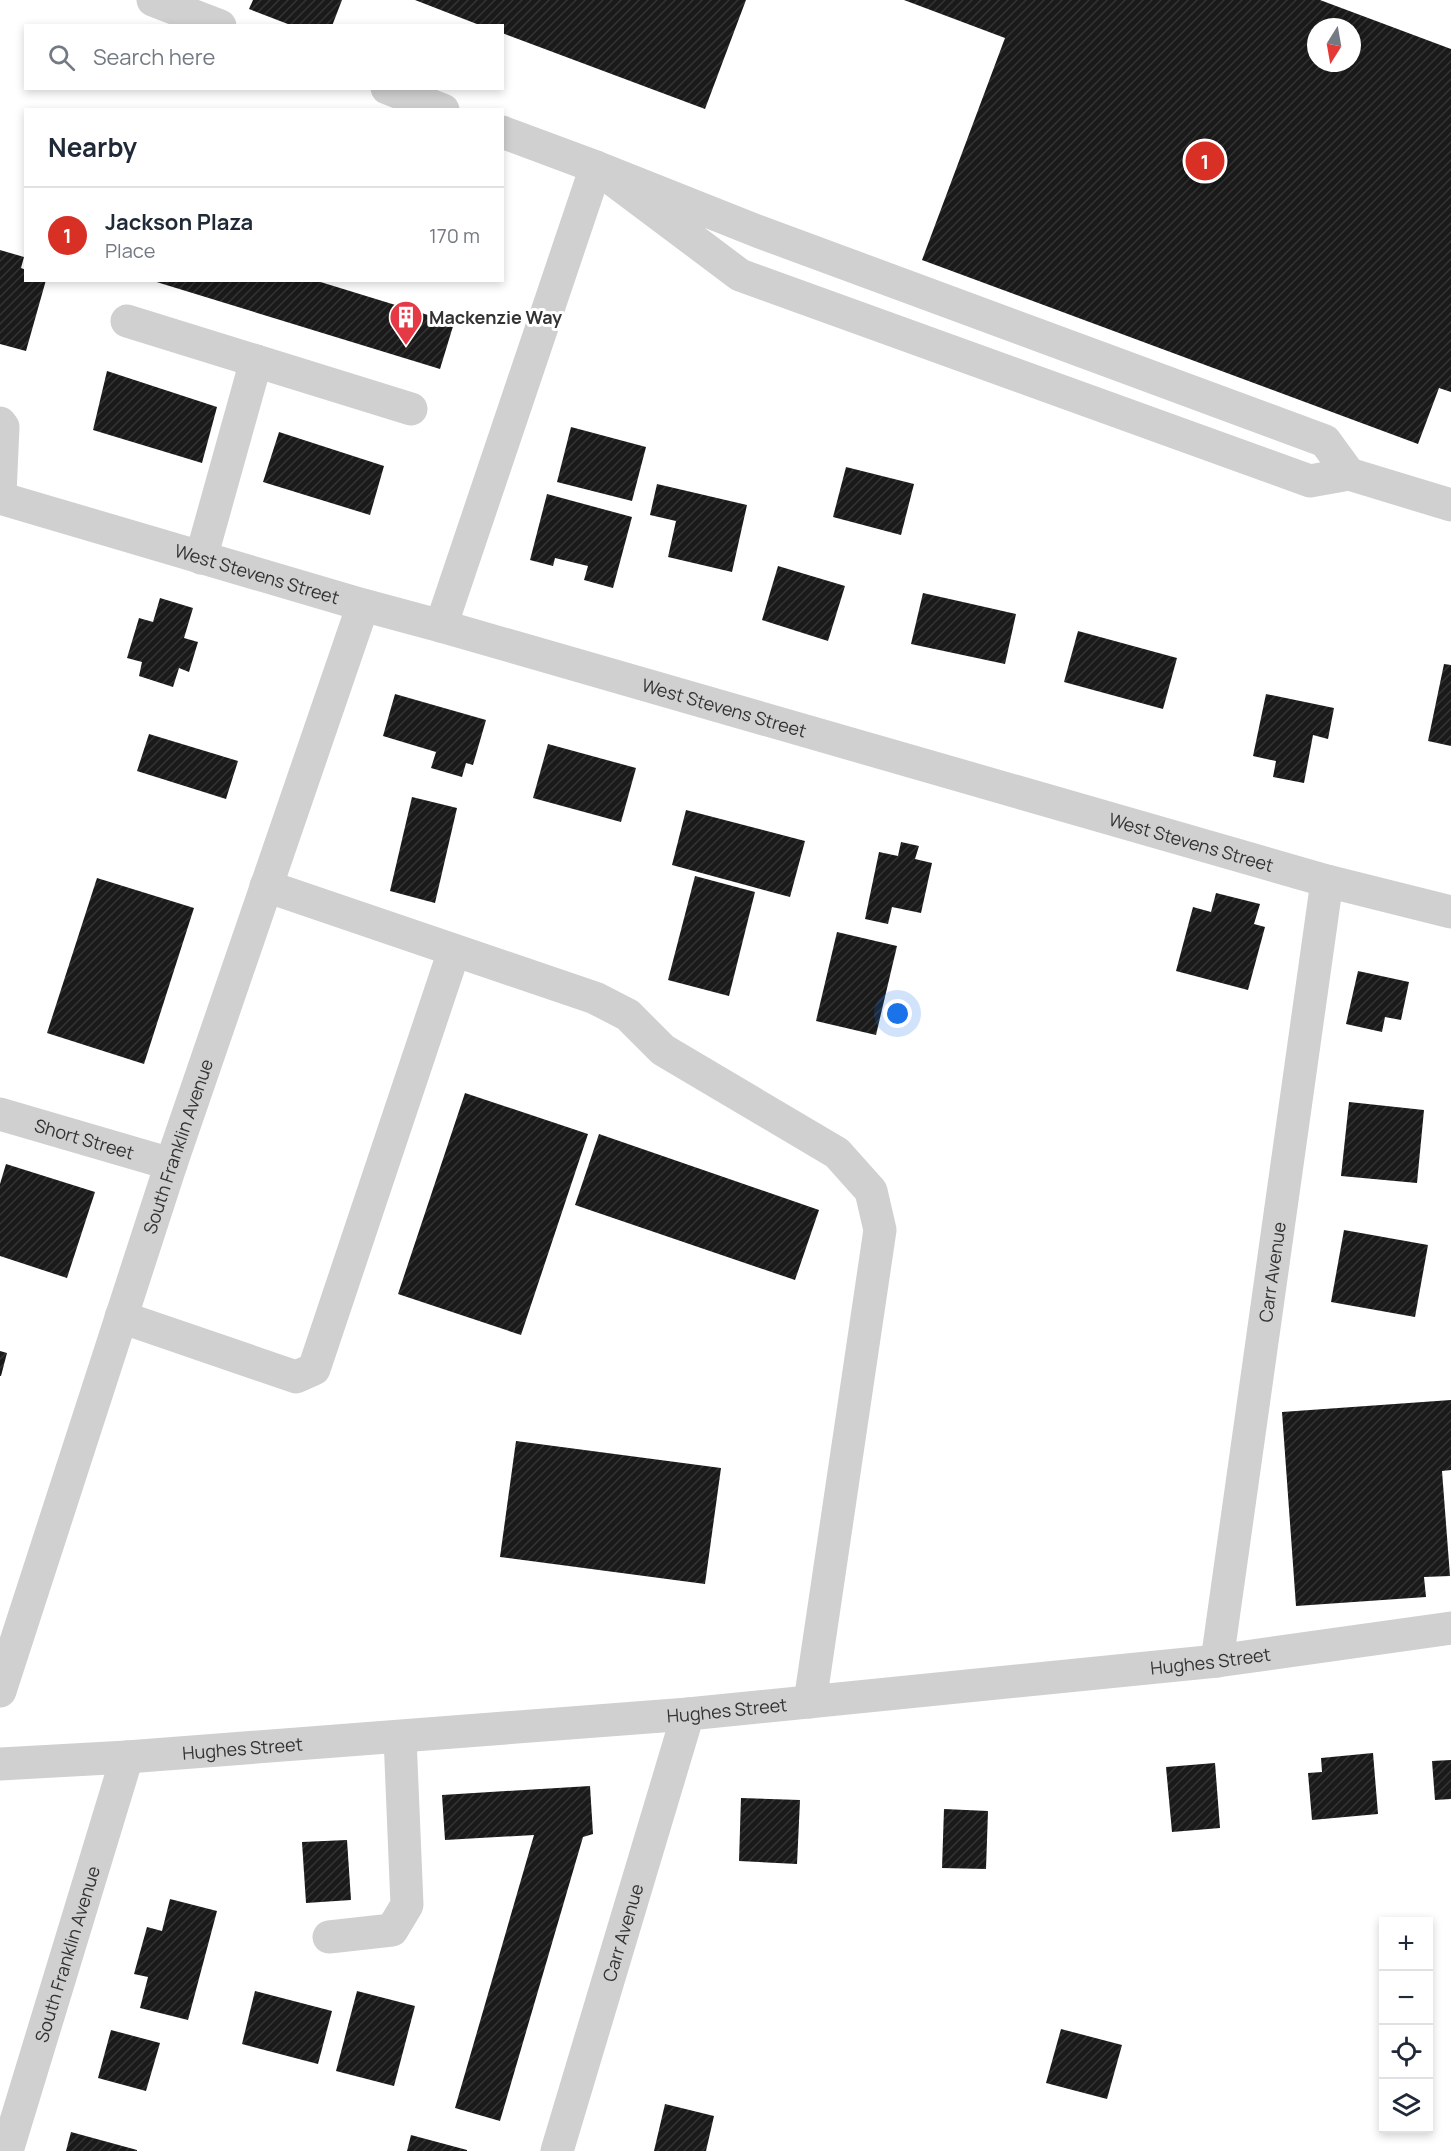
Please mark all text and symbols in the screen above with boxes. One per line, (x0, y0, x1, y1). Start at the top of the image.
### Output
north arrow (1307, 18, 1361, 72)
search box (24, 24, 504, 90)
icon: search (45, 41, 78, 74)
text: Search here (93, 42, 215, 72)
text: Nearby (48, 129, 137, 165)
pin: 1 (1186, 138, 1224, 184)
text: Jackson Plaza (105, 207, 253, 237)
text: 1 (63, 222, 72, 249)
text: 170 m (429, 222, 480, 249)
text: Place (105, 237, 155, 264)
building icon: Mackenzie Way (388, 299, 424, 346)
place label: Mackenzie Way (429, 305, 562, 329)
street label: West Stevens Street (172, 538, 342, 609)
street label: West Stevens Street (639, 672, 810, 743)
street label: West Stevens Street (1106, 807, 1277, 877)
your location (883, 999, 912, 1028)
street label: South Franklin Avenue (137, 1056, 218, 1237)
street label: Short Street (32, 1113, 137, 1165)
street label: Carr Avenue (1253, 1220, 1291, 1324)
street label: Hughes Street (1149, 1642, 1272, 1680)
street label: Hughes Street (666, 1692, 788, 1728)
street label: Hughes Street (181, 1732, 304, 1765)
street label: South Franklin Avenue (29, 1863, 105, 2045)
street label: Carr Avenue (596, 1881, 648, 1985)
map controls (1379, 1917, 1433, 2133)
button: + (1379, 1917, 1433, 1971)
button: − (1379, 1971, 1433, 2025)
button: locate (1379, 2025, 1433, 2079)
button: layers (1379, 2079, 1433, 2133)

